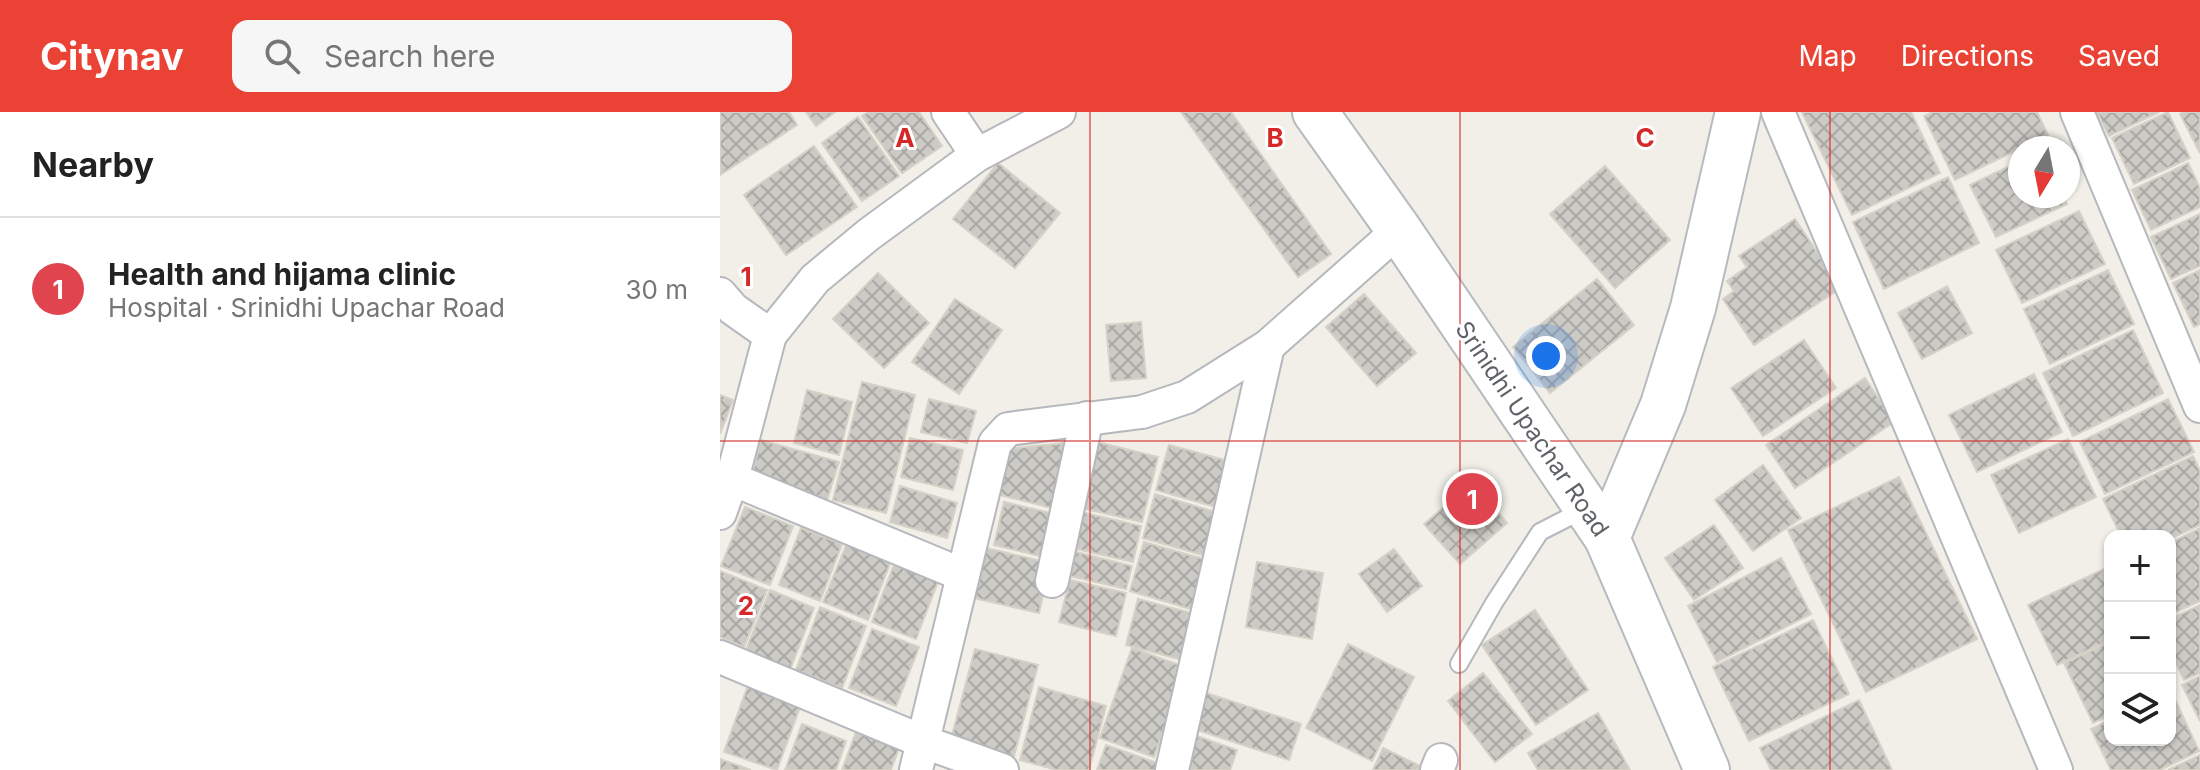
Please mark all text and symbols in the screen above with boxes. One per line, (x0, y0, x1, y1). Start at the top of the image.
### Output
search box (232, 20, 792, 92)
text: Citynav (40, 33, 184, 79)
icon: search (260, 34, 304, 78)
text: Search here (324, 38, 495, 74)
text: Map (1798, 39, 1857, 73)
text: Directions (1901, 39, 2034, 73)
text: Saved (2078, 39, 2160, 73)
text: A (895, 122, 915, 153)
text: B (1266, 122, 1284, 153)
text: C (1635, 122, 1655, 153)
north arrow (2008, 136, 2080, 208)
text: Nearby (32, 144, 154, 185)
text: Health and hijama clinic (108, 256, 456, 292)
text: 1 (740, 261, 752, 292)
text: 1 (52, 274, 64, 305)
text: 30 m (625, 274, 688, 305)
text: Hospital · Srinidhi Upachar Road (108, 292, 505, 323)
street label: Srinidhi Upachar Road (1450, 316, 1615, 542)
your location (1526, 336, 1566, 376)
pin: 1 (1446, 469, 1498, 529)
map controls (2104, 530, 2176, 746)
button: + (2104, 530, 2176, 602)
text: 2 (738, 590, 754, 621)
button: − (2104, 602, 2176, 674)
button: layers (2104, 674, 2176, 746)

